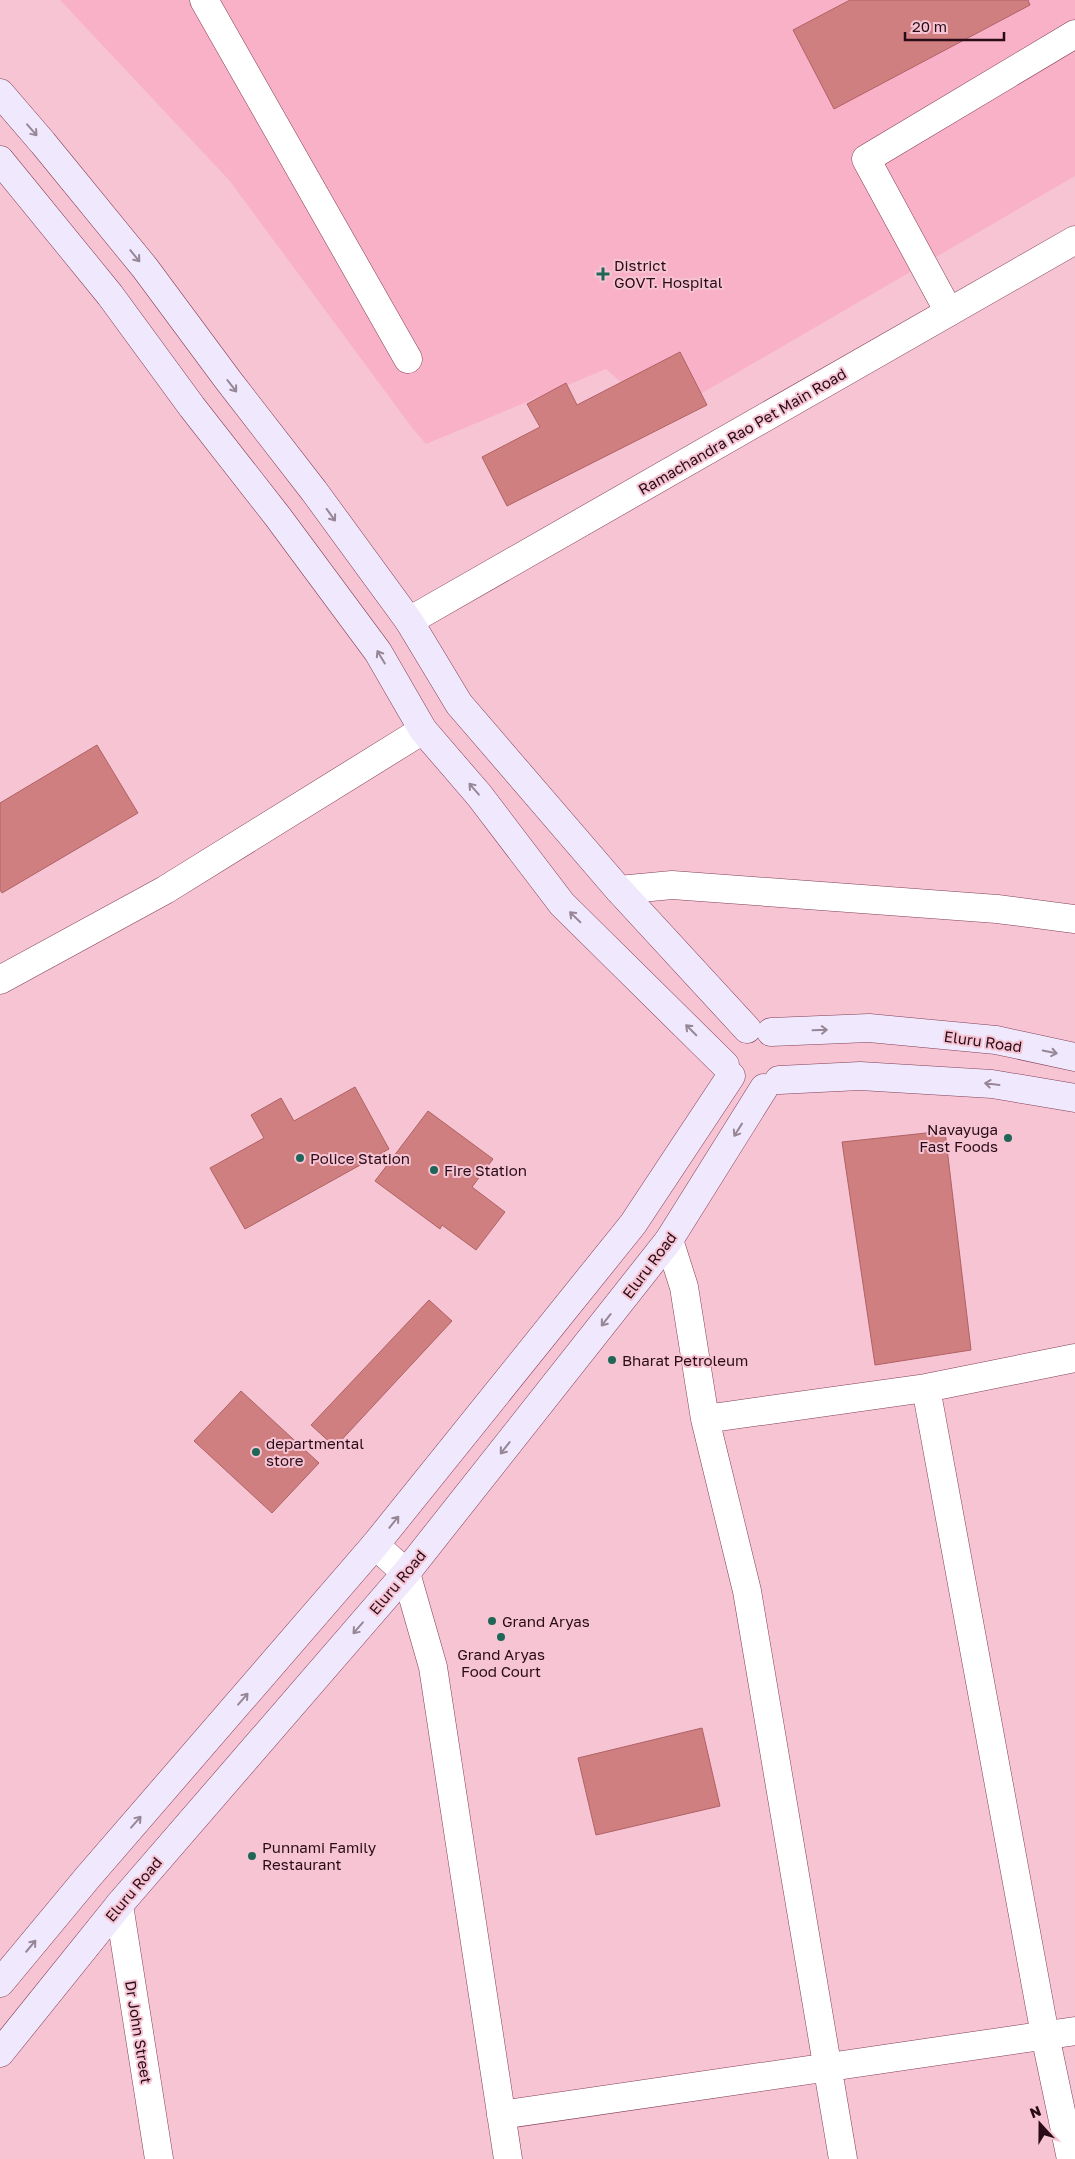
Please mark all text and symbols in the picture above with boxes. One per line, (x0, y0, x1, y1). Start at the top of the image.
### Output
scale bar (905, 10, 1004, 42)
text: 20 m (912, 17, 947, 35)
one-way arrow (26, 123, 38, 136)
one-way arrow (129, 249, 140, 262)
place label: District GOVT. Hospital (614, 256, 723, 291)
marker: District GOVT. Hospital (596, 267, 610, 281)
street label: Ramachandra Rao Pet Main Road (635, 364, 849, 498)
one-way arrow (227, 379, 238, 392)
one-way arrow (326, 508, 336, 522)
one-way arrow (375, 651, 385, 665)
one-way arrow (469, 783, 480, 796)
one-way arrow (569, 911, 581, 923)
one-way arrow (685, 1024, 697, 1036)
one-way arrow (811, 1025, 827, 1034)
street label: Eluru Road (943, 1027, 1023, 1055)
one-way arrow (1042, 1048, 1058, 1057)
one-way arrow (985, 1079, 1001, 1089)
place label: Navayuga Fast Foods (919, 1120, 998, 1155)
one-way arrow (733, 1122, 743, 1136)
marker: Navayuga Fast Foods (1002, 1132, 1014, 1144)
place label: Police Station (310, 1149, 410, 1167)
marker: Police Station (294, 1152, 306, 1164)
place label: Fire Station (444, 1161, 527, 1179)
marker: Fire Station (428, 1164, 440, 1176)
street label: Eluru Road (618, 1228, 680, 1302)
one-way arrow (601, 1313, 611, 1327)
place label: Bharat Petroleum (622, 1351, 748, 1369)
marker: Bharat Petroleum (606, 1354, 618, 1366)
place label: departmental store (266, 1434, 364, 1469)
one-way arrow (500, 1441, 511, 1454)
marker: departmental store (250, 1446, 262, 1458)
one-way arrow (388, 1516, 399, 1529)
street label: Eluru Road (365, 1546, 429, 1618)
place label: Grand Aryas (502, 1612, 590, 1630)
marker: Grand Aryas (486, 1615, 498, 1627)
one-way arrow (352, 1621, 364, 1634)
marker: Grand Aryas Food Court (495, 1631, 507, 1643)
place label: Grand Aryas Food Court (457, 1645, 545, 1680)
one-way arrow (237, 1692, 248, 1705)
one-way arrow (131, 1815, 142, 1828)
place label: Punnami Family Restaurant (262, 1838, 377, 1873)
marker: Punnami Family Restaurant (246, 1850, 258, 1862)
street label: Eluru Road (101, 1853, 165, 1925)
one-way arrow (26, 1939, 37, 1952)
street label: Dr John Street (122, 1979, 156, 2085)
north arrow (1015, 2099, 1065, 2149)
text: N (1027, 2102, 1043, 2121)

